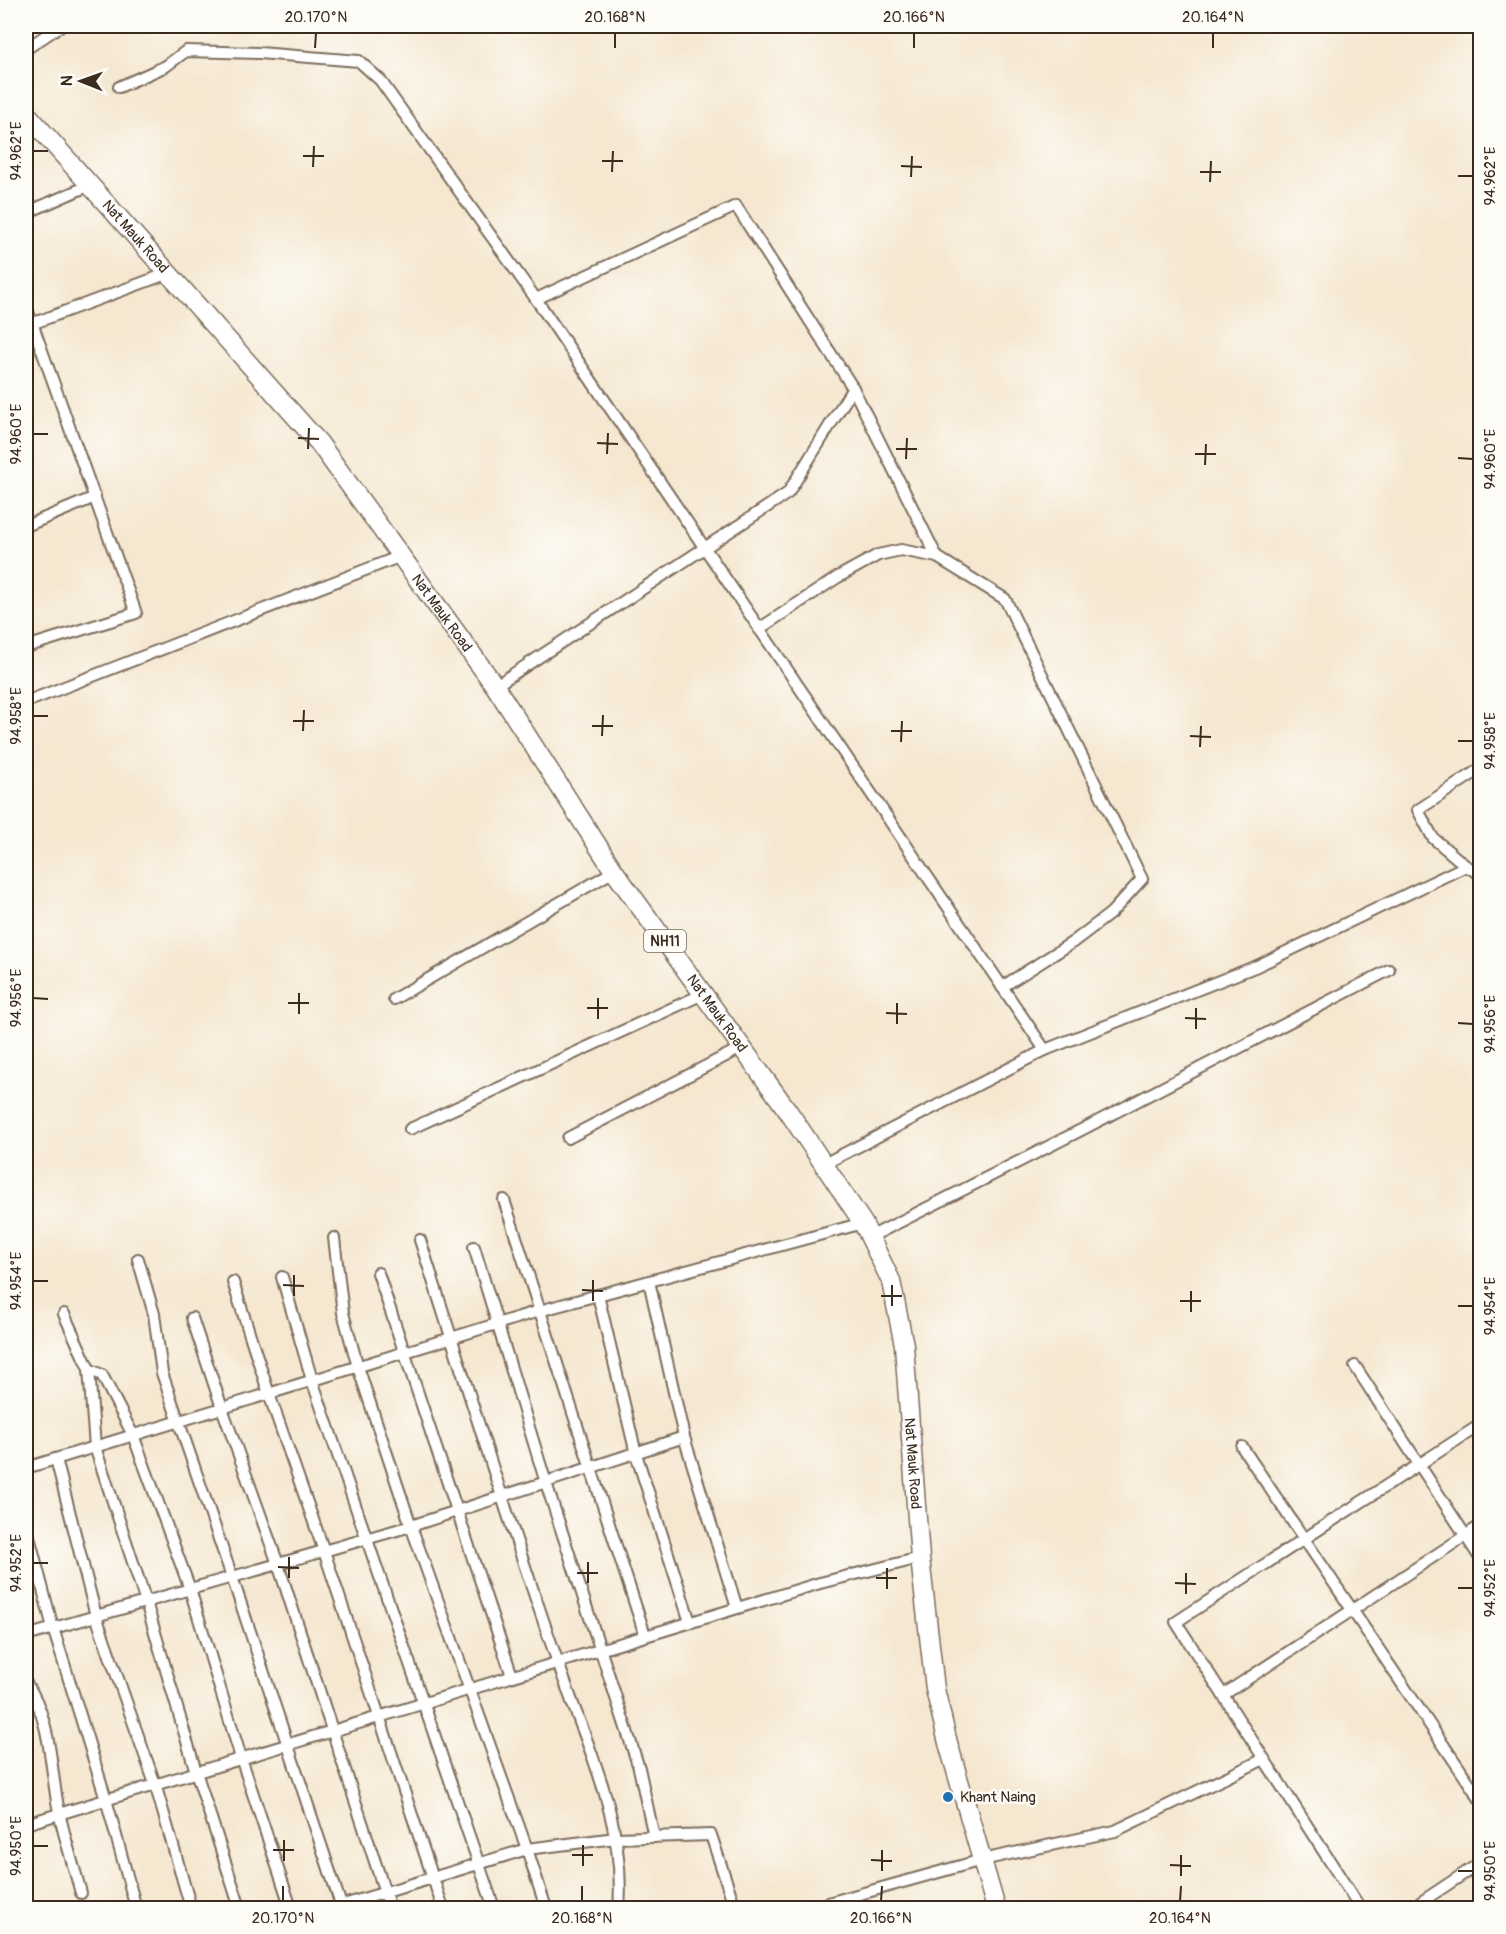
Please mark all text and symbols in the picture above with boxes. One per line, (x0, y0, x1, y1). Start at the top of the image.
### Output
text: 20.170°N (285, 8, 347, 27)
text: 20.168°N (585, 8, 645, 27)
text: 20.166°N (883, 8, 945, 27)
text: 20.164°N (1182, 8, 1244, 27)
north arrow (51, 51, 111, 111)
text: N (57, 75, 77, 86)
text: 94.962°E (7, 121, 26, 180)
text: 94.962°E (1481, 146, 1500, 205)
street label: Nat Mauk Road (98, 196, 173, 277)
text: 94.960°E (7, 403, 26, 464)
text: 94.960°E (1481, 428, 1500, 489)
street label: Nat Mauk Road (407, 570, 476, 656)
text: 94.958°E (7, 687, 26, 745)
text: 94.958°E (1481, 712, 1500, 770)
road number: NH11 (644, 930, 686, 952)
text: 94.956°E (7, 968, 26, 1027)
street label: Nat Mauk Road (682, 971, 751, 1056)
text: 94.956°E (1481, 994, 1500, 1053)
text: 94.954°E (7, 1251, 26, 1310)
text: 94.954°E (1481, 1276, 1500, 1335)
street label: Nat Mauk Road (899, 1417, 925, 1510)
text: 94.952°E (7, 1534, 26, 1592)
text: 94.952°E (1481, 1559, 1500, 1617)
place label: Khant Naing (960, 1788, 1036, 1807)
marker: Khant Naing (941, 1790, 955, 1804)
text: 94.950°E (7, 1816, 26, 1876)
text: 94.950°E (1481, 1841, 1500, 1901)
text: 20.170°N (252, 1909, 314, 1928)
text: 20.168°N (552, 1909, 612, 1928)
text: 20.166°N (850, 1909, 912, 1928)
text: 20.164°N (1149, 1909, 1211, 1928)

